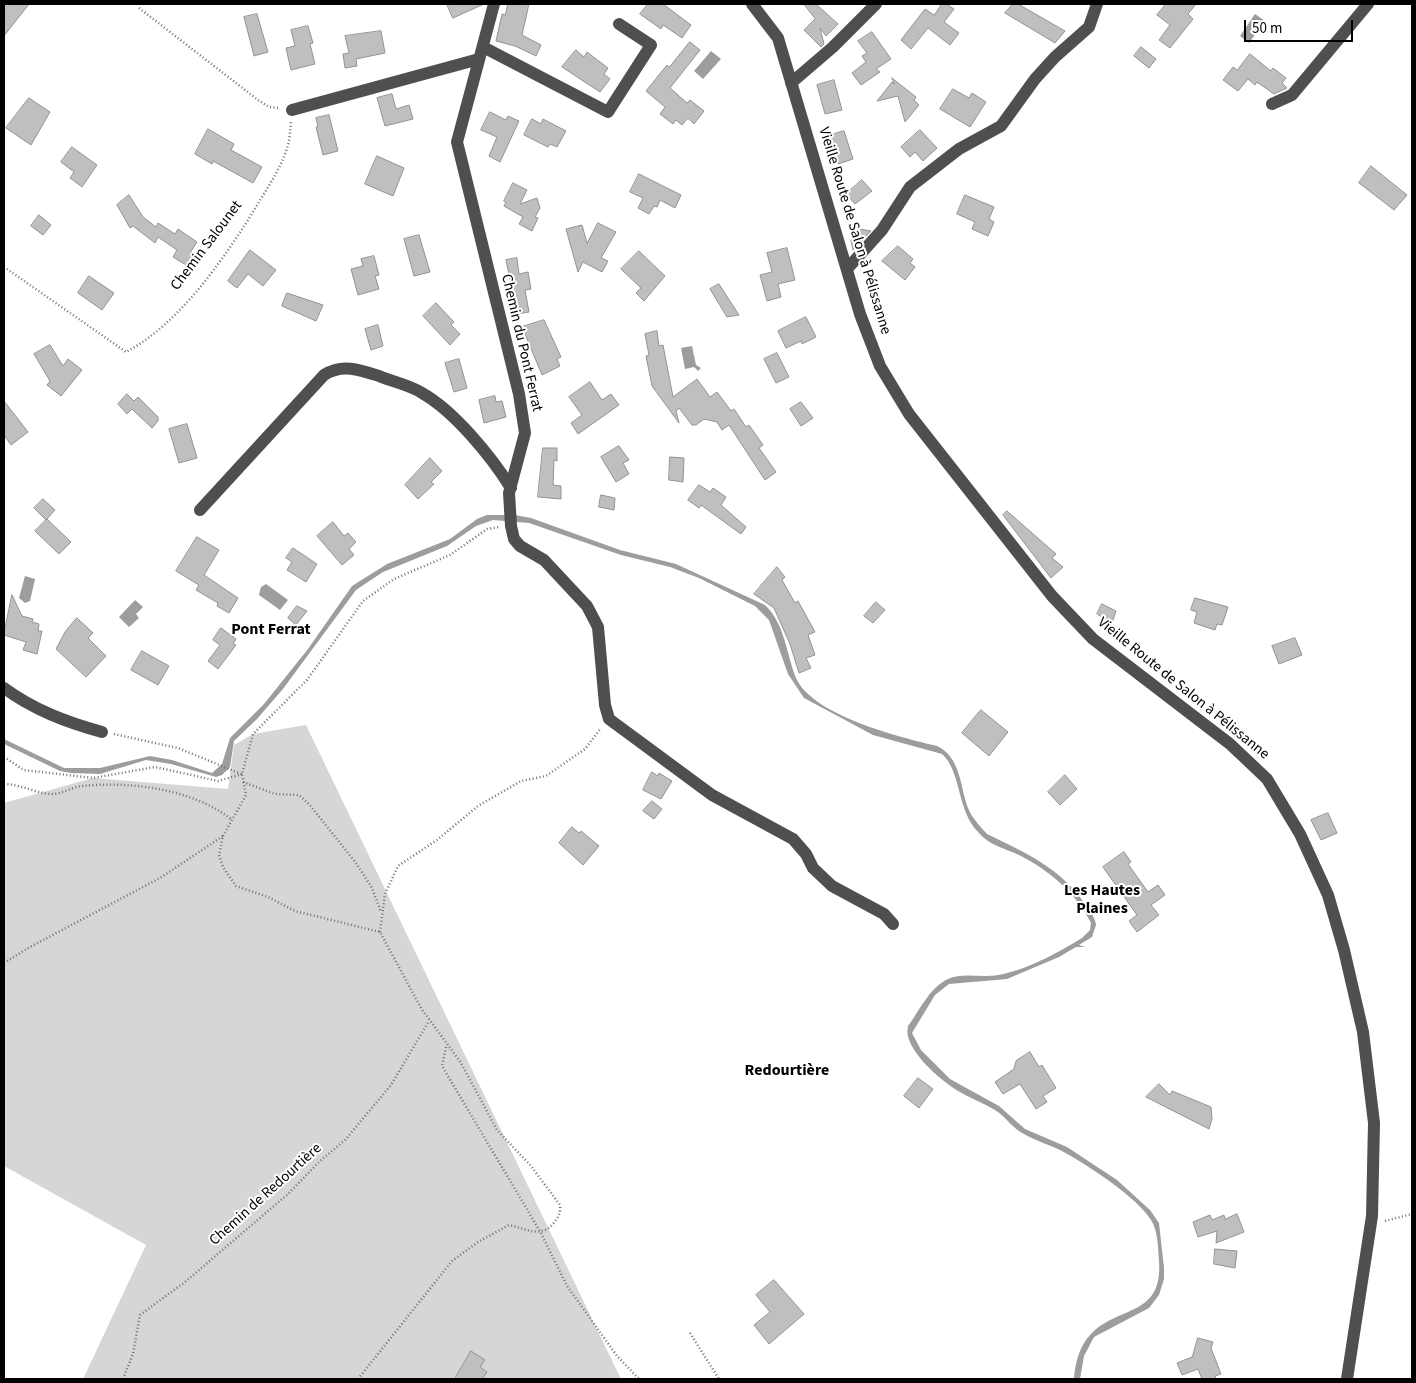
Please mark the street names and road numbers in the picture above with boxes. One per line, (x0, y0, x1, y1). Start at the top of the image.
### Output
street label: Vieille Route de Salon à Pélissanne (814, 125, 894, 337)
street label: Chemin Salounet (167, 198, 247, 294)
street label: Chemin du Pont Ferrat (496, 272, 546, 414)
street label: Vieille Route de Salon à Pélissanne (1094, 614, 1272, 764)
street label: Chemin de Redourtière (206, 1140, 326, 1250)

